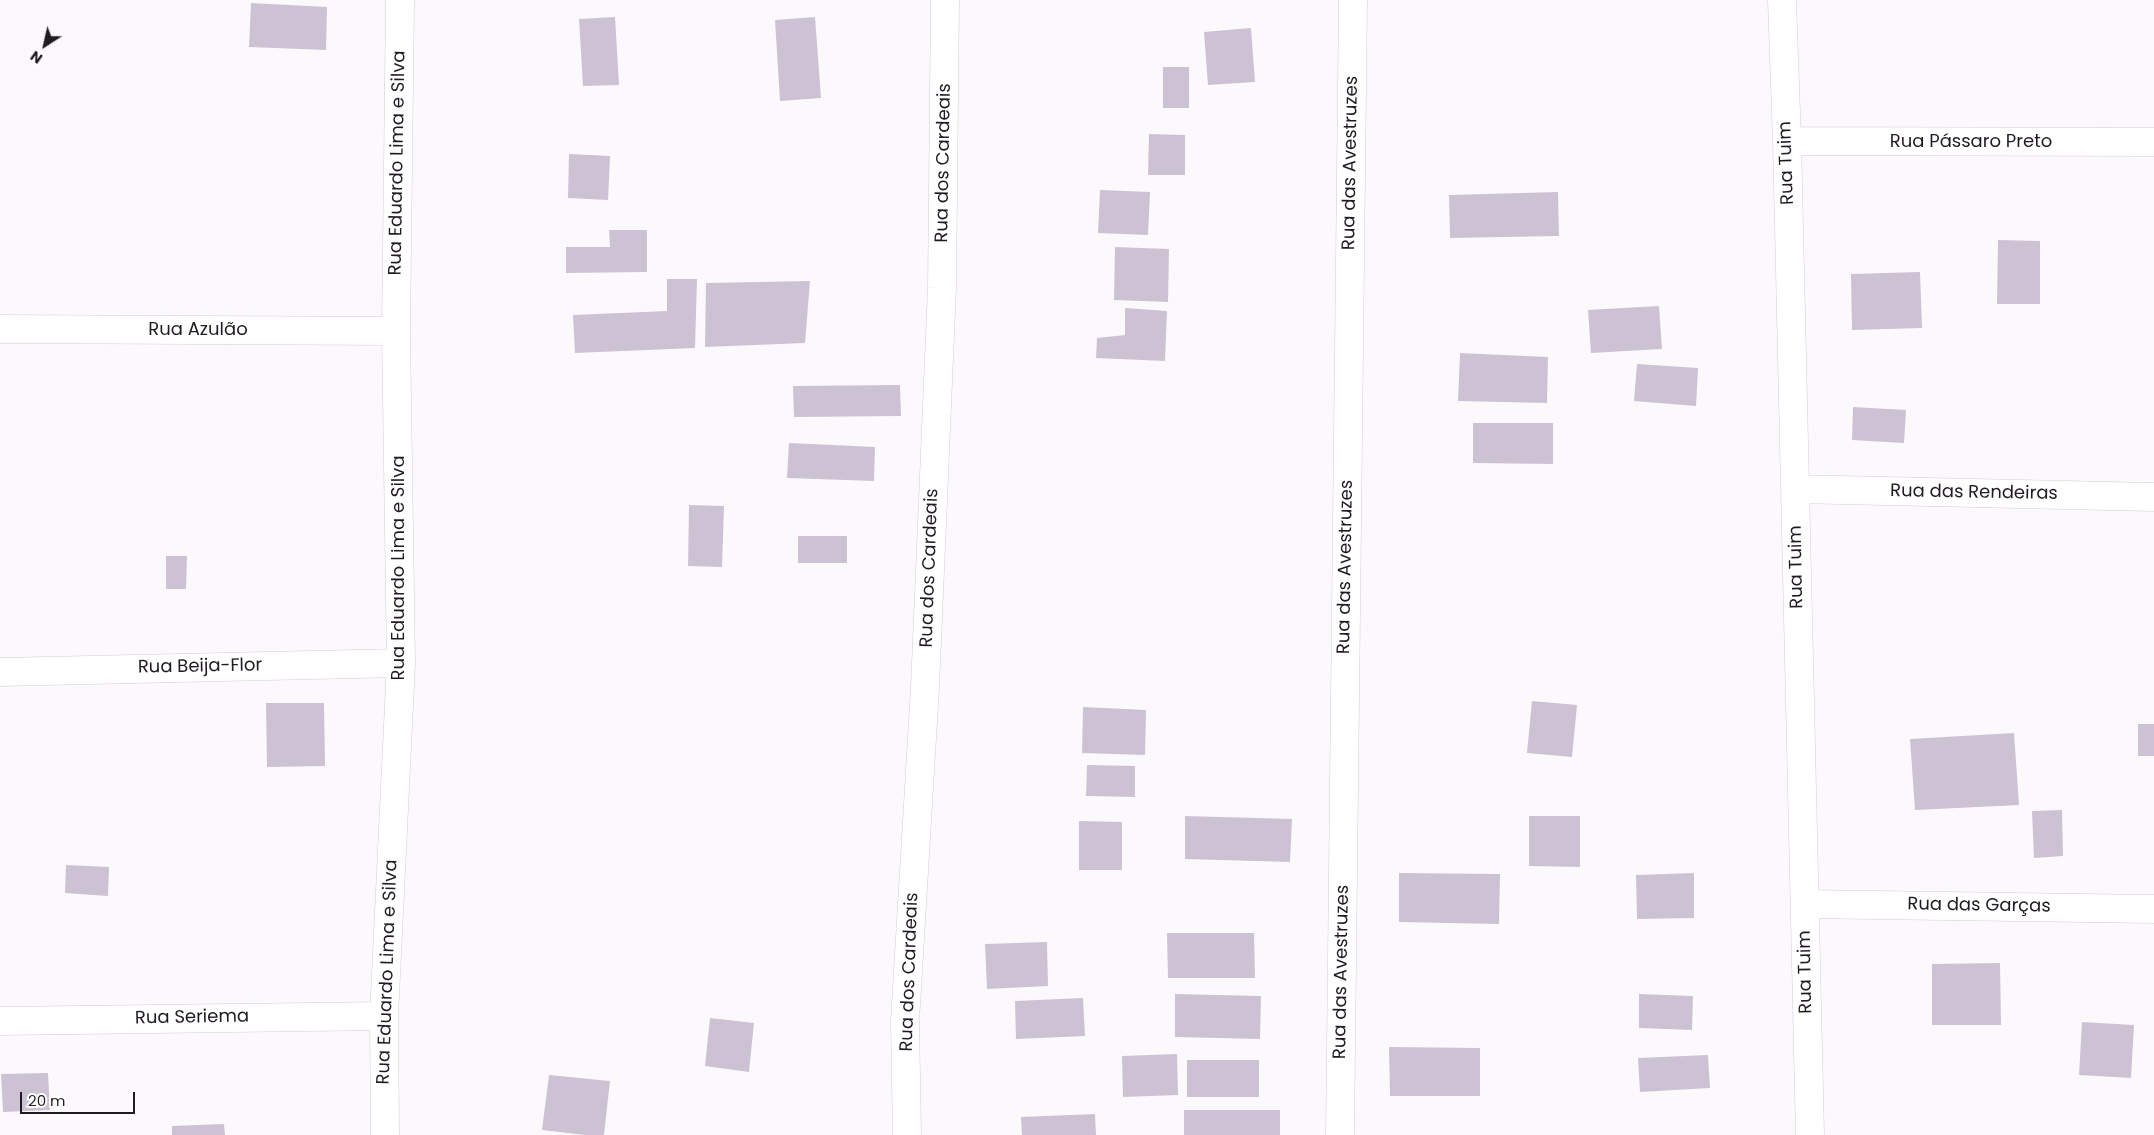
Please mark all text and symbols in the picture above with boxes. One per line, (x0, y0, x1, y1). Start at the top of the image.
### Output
north arrow (20, 20, 70, 70)
text: N (26, 46, 46, 68)
street label: Rua Eduardo Lima e Silva (385, 50, 411, 276)
street label: Rua das Avestruzes (1339, 76, 1363, 250)
street label: Rua dos Cardeais (932, 83, 956, 243)
street label: Rua Tuim (1775, 121, 1799, 205)
street label: Rua Pássaro Preto (1890, 131, 2052, 153)
street label: Rua Azulão (148, 319, 248, 341)
street label: Rua Eduardo Lima e Silva (388, 455, 410, 681)
street label: Rua das Avestruzes (1334, 480, 1358, 654)
street label: Rua das Rendeiras (1890, 481, 2058, 505)
street label: Rua dos Cardeais (916, 488, 944, 648)
street label: Rua Tuim (1785, 525, 1809, 609)
street label: Rua Beija-Flor (138, 655, 262, 679)
street label: Rua Eduardo Lima e Silva (373, 859, 403, 1085)
street label: Rua das Avestruzes (1330, 885, 1354, 1059)
street label: Rua dos Cardeais (896, 892, 924, 1052)
street label: Rua das Garças (1907, 894, 2051, 918)
street label: Rua Tuim (1794, 930, 1818, 1014)
street label: Rua Seriema (135, 1006, 249, 1030)
scale bar (22, 1082, 138, 1114)
text: 20 m (28, 1090, 66, 1111)

